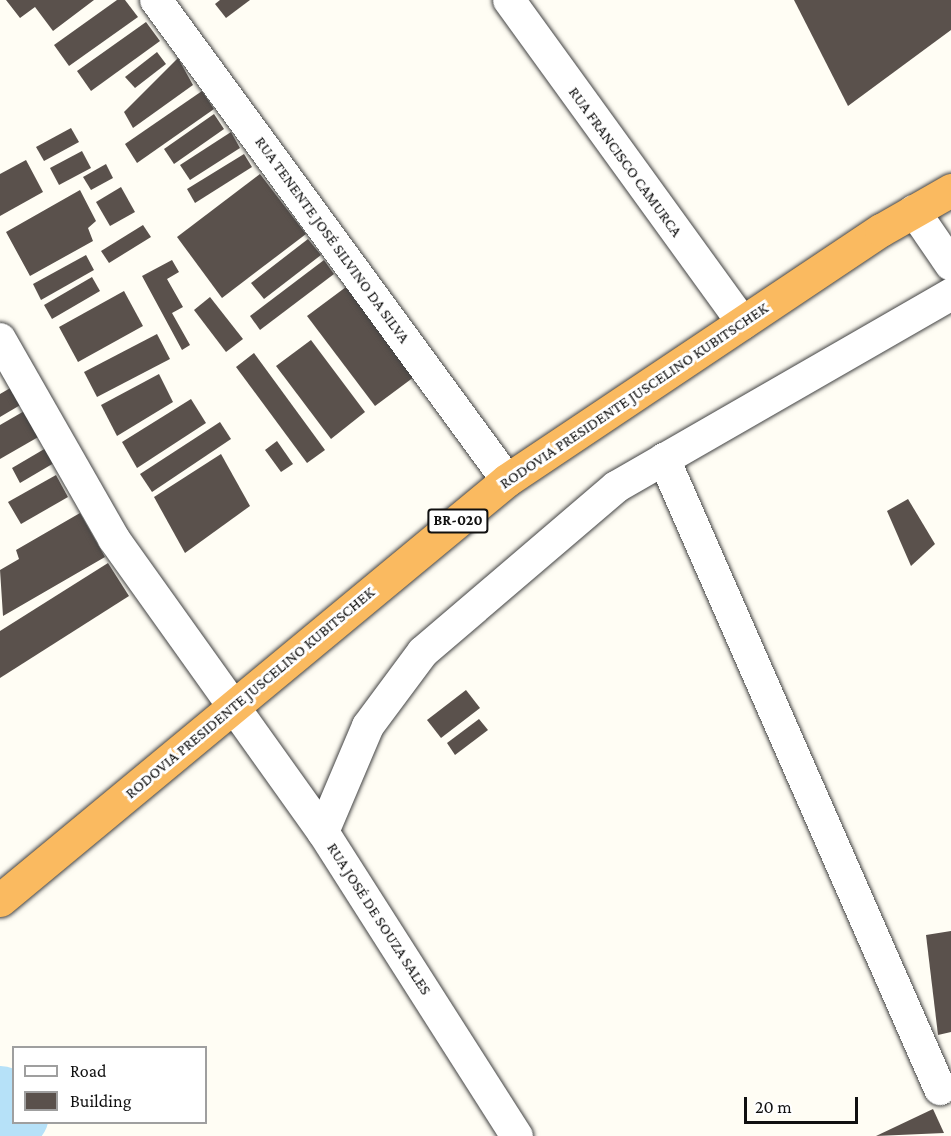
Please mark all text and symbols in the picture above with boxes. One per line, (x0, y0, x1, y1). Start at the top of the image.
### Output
street label: RUA FRANCISCO CAMURCA (564, 83, 686, 241)
street label: RUA TENENTE JOSÉ SILVINO DA SILVA (251, 133, 413, 347)
street label: RODOVIA PRESIDENTE JUSCELINO KUBITSCHEK (496, 299, 772, 493)
road number: BR-020 (426, 509, 490, 533)
street label: RODOVIA PRESIDENTE JUSCELINO KUBITSCHEK (121, 583, 379, 803)
street label: RUA JOSÉ DE SOUZA SALES (323, 839, 435, 999)
legend (12, 1046, 207, 1124)
text: Road (70, 1061, 107, 1081)
scale bar (747, 1085, 861, 1123)
text: Building (70, 1091, 131, 1111)
text: 20 m (755, 1097, 792, 1117)

